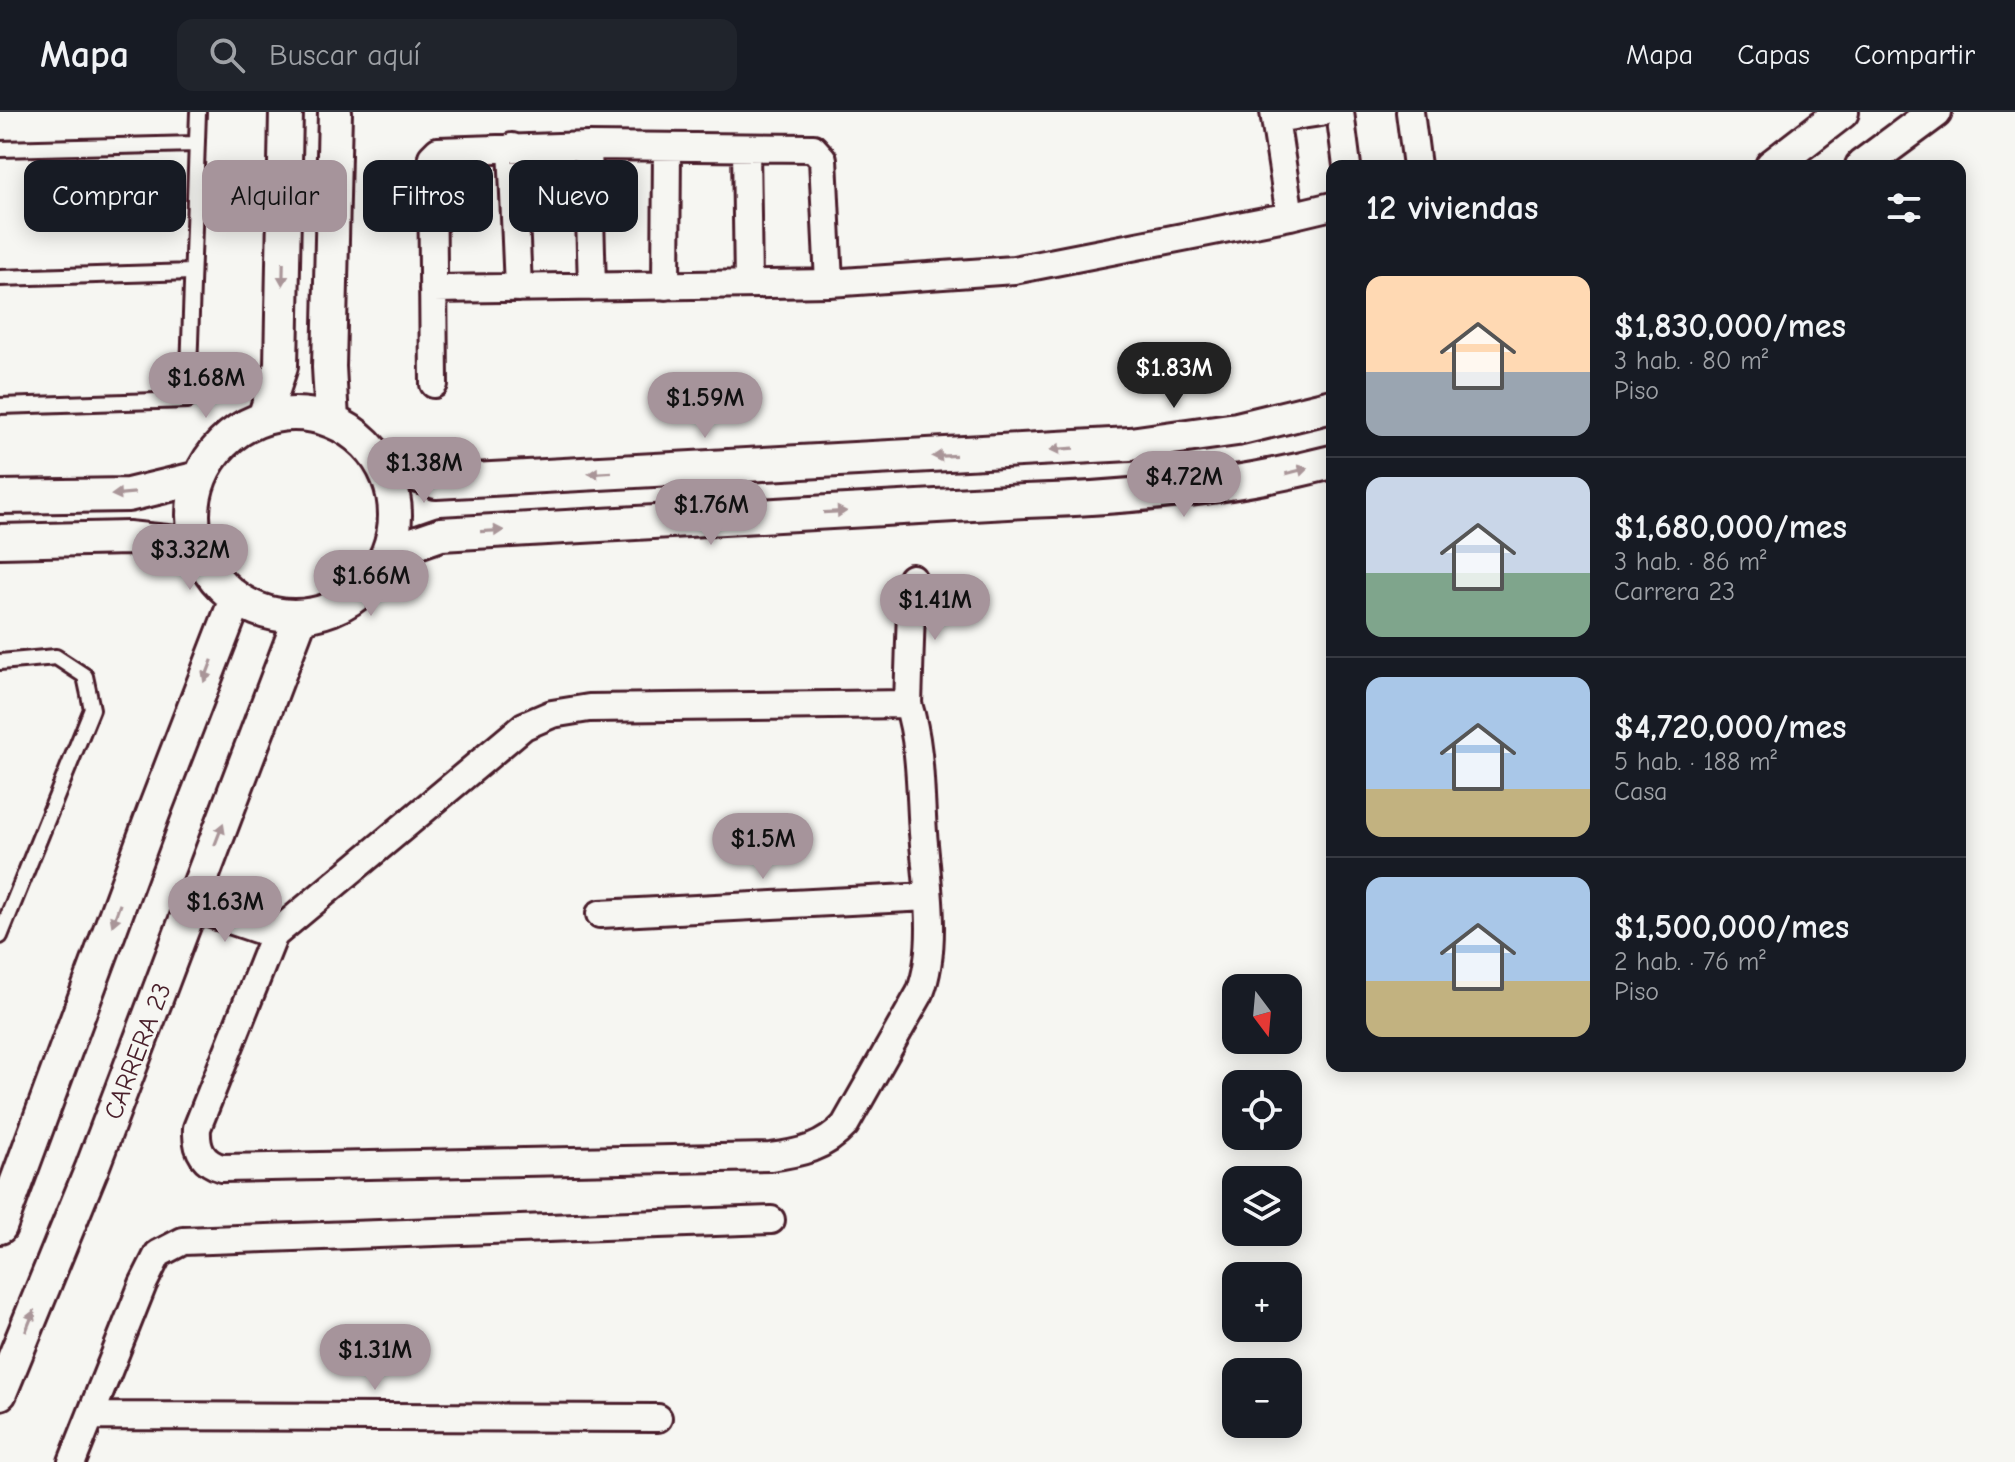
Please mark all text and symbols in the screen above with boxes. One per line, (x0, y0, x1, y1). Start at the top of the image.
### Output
search box (177, 19, 737, 91)
text: Mapa (40, 33, 129, 77)
icon: search (205, 33, 249, 77)
text: Buscar aquí (269, 38, 420, 73)
text: Mapa (1626, 39, 1693, 71)
text: Capas (1737, 39, 1810, 71)
text: Compartir (1854, 39, 1975, 71)
chip: Comprar (24, 160, 186, 232)
chip: Alquilar (202, 160, 347, 232)
chip: Filtros (363, 160, 493, 232)
chip: Nuevo (509, 160, 638, 232)
icon: filters (1882, 186, 1926, 230)
text: 12 viviendas (1366, 188, 1538, 228)
one-way arrow (277, 262, 289, 287)
text: $1,830,000/mes (1614, 306, 1846, 346)
icon: home (1430, 308, 1526, 404)
pin: $1.83M (1109, 342, 1239, 410)
text: 3 hab. · 80 m² (1614, 346, 1768, 376)
pin: $1.68M (141, 352, 271, 420)
text: $1.83M (1135, 353, 1213, 383)
text: $1.68M (167, 363, 245, 393)
pin: $1.59M (640, 372, 770, 440)
text: Piso (1614, 376, 1659, 406)
text: $1.59M (666, 383, 744, 413)
pin: $1.38M (359, 437, 489, 505)
one-way arrow (1049, 443, 1074, 456)
text: $1.38M (385, 448, 463, 478)
one-way arrow (931, 450, 956, 463)
pin: $4.72M (1119, 451, 1249, 519)
text: $4.72M (1145, 462, 1223, 492)
one-way arrow (1284, 464, 1309, 476)
one-way arrow (587, 467, 613, 480)
pin: $1.76M (646, 479, 776, 547)
one-way arrow (110, 488, 135, 501)
text: $1.76M (673, 490, 749, 520)
one-way arrow (823, 505, 848, 518)
text: $1,680,000/mes (1614, 507, 1847, 547)
icon: home (1430, 509, 1526, 605)
pin: $3.32M (125, 524, 255, 592)
one-way arrow (480, 524, 505, 537)
text: $3.32M (150, 535, 230, 565)
text: 3 hab. · 86 m² (1614, 547, 1767, 577)
pin: $1.66M (306, 550, 436, 618)
text: $1.66M (332, 561, 410, 591)
pin: $1.41M (870, 574, 1000, 642)
text: Carrera 23 (1614, 577, 1735, 607)
text: $1.41M (898, 585, 972, 615)
one-way arrow (201, 660, 214, 684)
text: $4,720,000/mes (1614, 707, 1847, 747)
icon: home (1430, 709, 1526, 805)
text: 5 hab. · 188 m² (1614, 747, 1777, 777)
text: Casa (1614, 777, 1668, 807)
pin: $1.5M (707, 813, 819, 881)
one-way arrow (213, 821, 226, 845)
text: $1.5M (730, 824, 796, 854)
pin: $1.63M (160, 876, 290, 944)
text: $1.63M (186, 887, 264, 917)
one-way arrow (109, 903, 122, 927)
text: $1,500,000/mes (1614, 907, 1849, 947)
icon: home (1430, 909, 1526, 1005)
text: 2 hab. · 76 m² (1614, 947, 1766, 977)
north arrow (1222, 974, 1302, 1054)
map controls (1222, 974, 1302, 1438)
text: Piso (1614, 977, 1659, 1007)
street label: CARRERA 23 (98, 979, 178, 1124)
button: locate (1222, 1070, 1302, 1150)
button: layers (1222, 1166, 1302, 1246)
button: + (1222, 1262, 1302, 1342)
one-way arrow (23, 1309, 36, 1333)
pin: $1.31M (310, 1324, 440, 1392)
text: $1.31M (338, 1335, 412, 1365)
button: − (1222, 1358, 1302, 1438)

